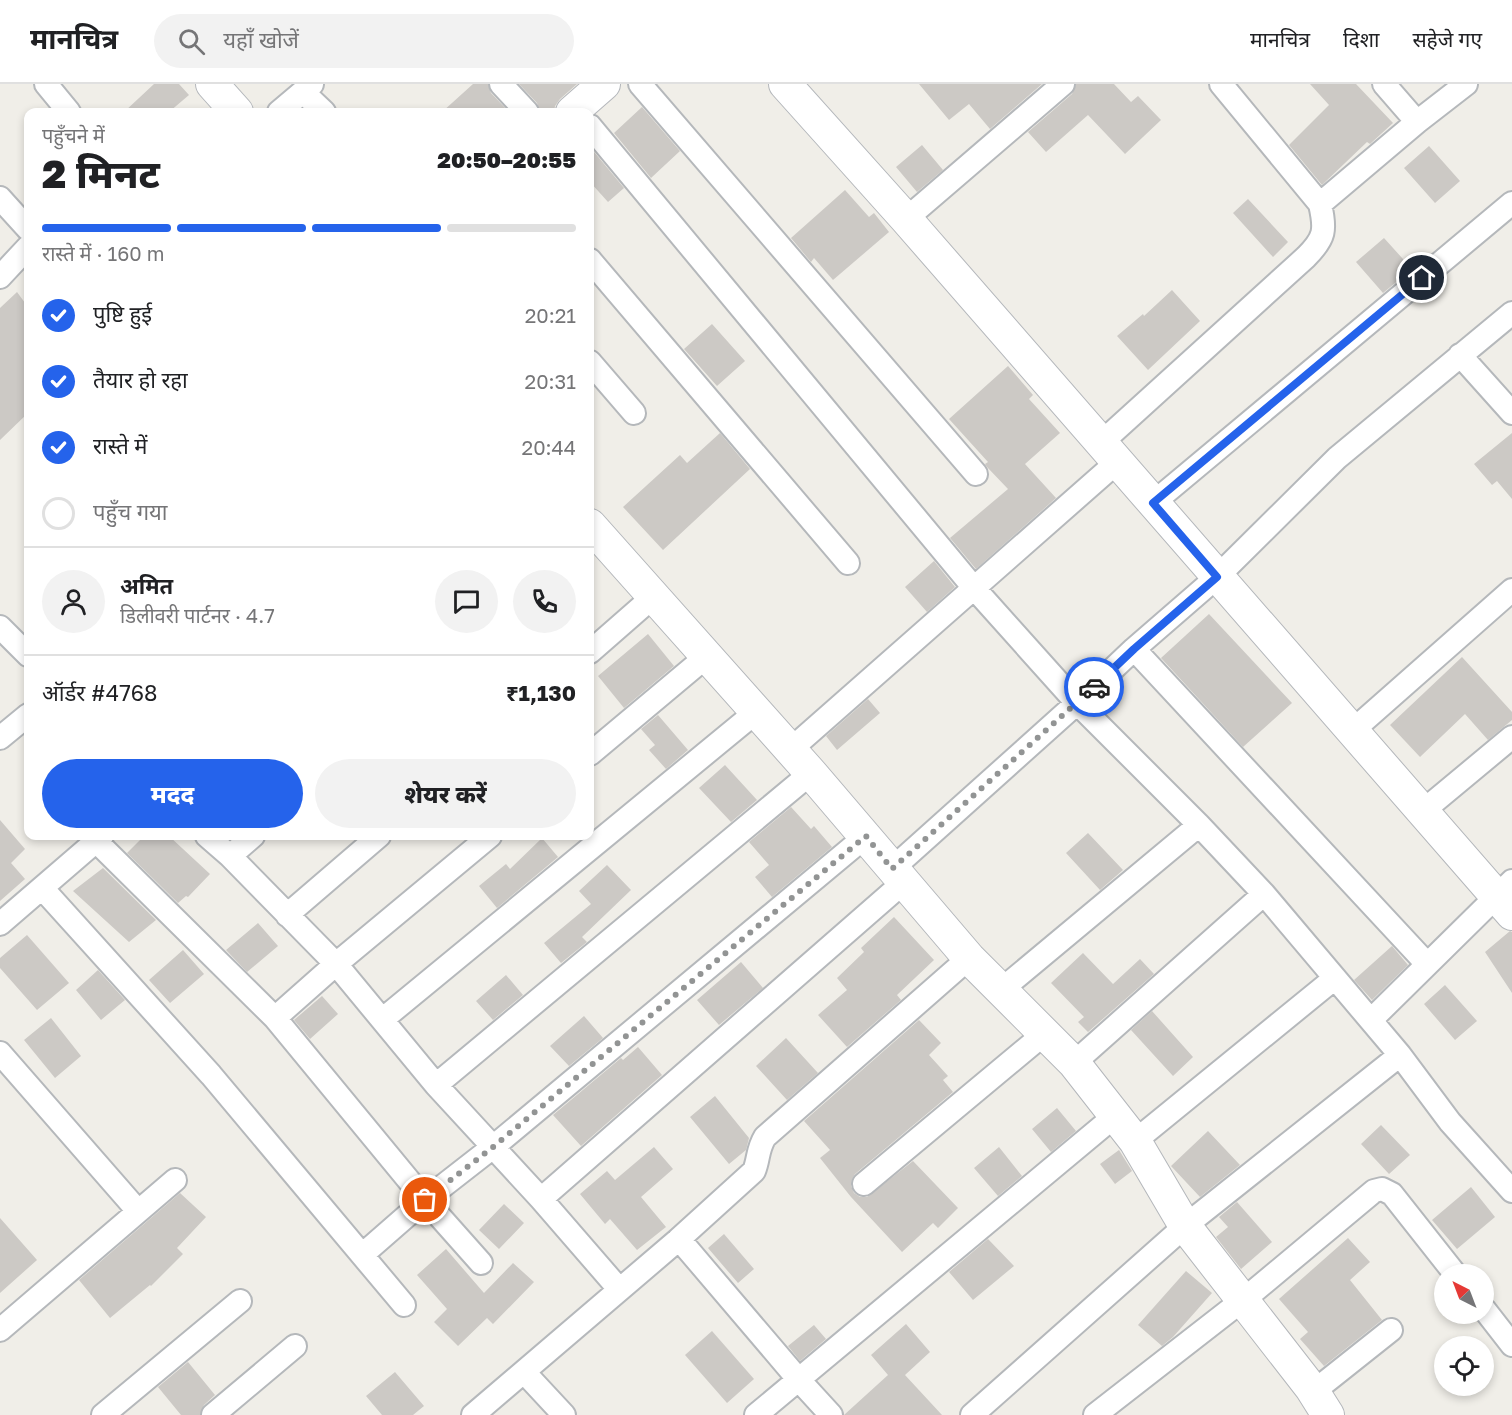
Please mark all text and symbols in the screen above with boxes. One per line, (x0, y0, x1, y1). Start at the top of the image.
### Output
search box (154, 14, 574, 68)
text: मानचित्र (30, 22, 118, 55)
icon: search (175, 25, 208, 58)
text: यहाँ खोजें (223, 26, 299, 53)
text: मानचित्र (1250, 26, 1310, 52)
text: दिशा (1343, 26, 1379, 52)
text: सहेजे गए (1412, 26, 1482, 52)
text: पहुँचने में (42, 123, 105, 147)
text: 20:50–20:55 (437, 146, 576, 173)
text: 2 मिनट (42, 150, 160, 197)
text: रास्ते में · 160 m (42, 241, 164, 265)
pin (1396, 252, 1447, 303)
icon: home (1405, 261, 1438, 294)
icon: check (42, 299, 75, 332)
text: पुष्टि हुई (93, 300, 152, 327)
text: 20:21 (525, 303, 576, 327)
icon: check (42, 365, 75, 398)
text: तैयार हो रहा (93, 366, 188, 393)
text: 20:31 (525, 369, 576, 393)
icon: check (42, 431, 75, 464)
text: रास्ते में (93, 432, 147, 459)
text: 20:44 (522, 435, 576, 459)
text: पहुँच गया (93, 498, 168, 525)
button: person (42, 570, 105, 633)
button: chat (435, 570, 498, 633)
button: phone (513, 570, 576, 633)
text: अमित (120, 572, 173, 599)
text: डिलीवरी पार्टनर · 4.7 (120, 603, 275, 627)
courier (1064, 657, 1124, 717)
icon: car (1078, 671, 1111, 704)
text: ऑर्डर #4768 (42, 679, 158, 706)
text: ₹1,130 (506, 679, 576, 706)
button: मदद (42, 759, 303, 828)
button: शेयर करें (315, 759, 576, 828)
pin (399, 1174, 450, 1225)
icon: bag (408, 1183, 441, 1216)
north arrow (1434, 1264, 1494, 1324)
map controls (1434, 1264, 1494, 1396)
button: locate (1434, 1336, 1494, 1396)

